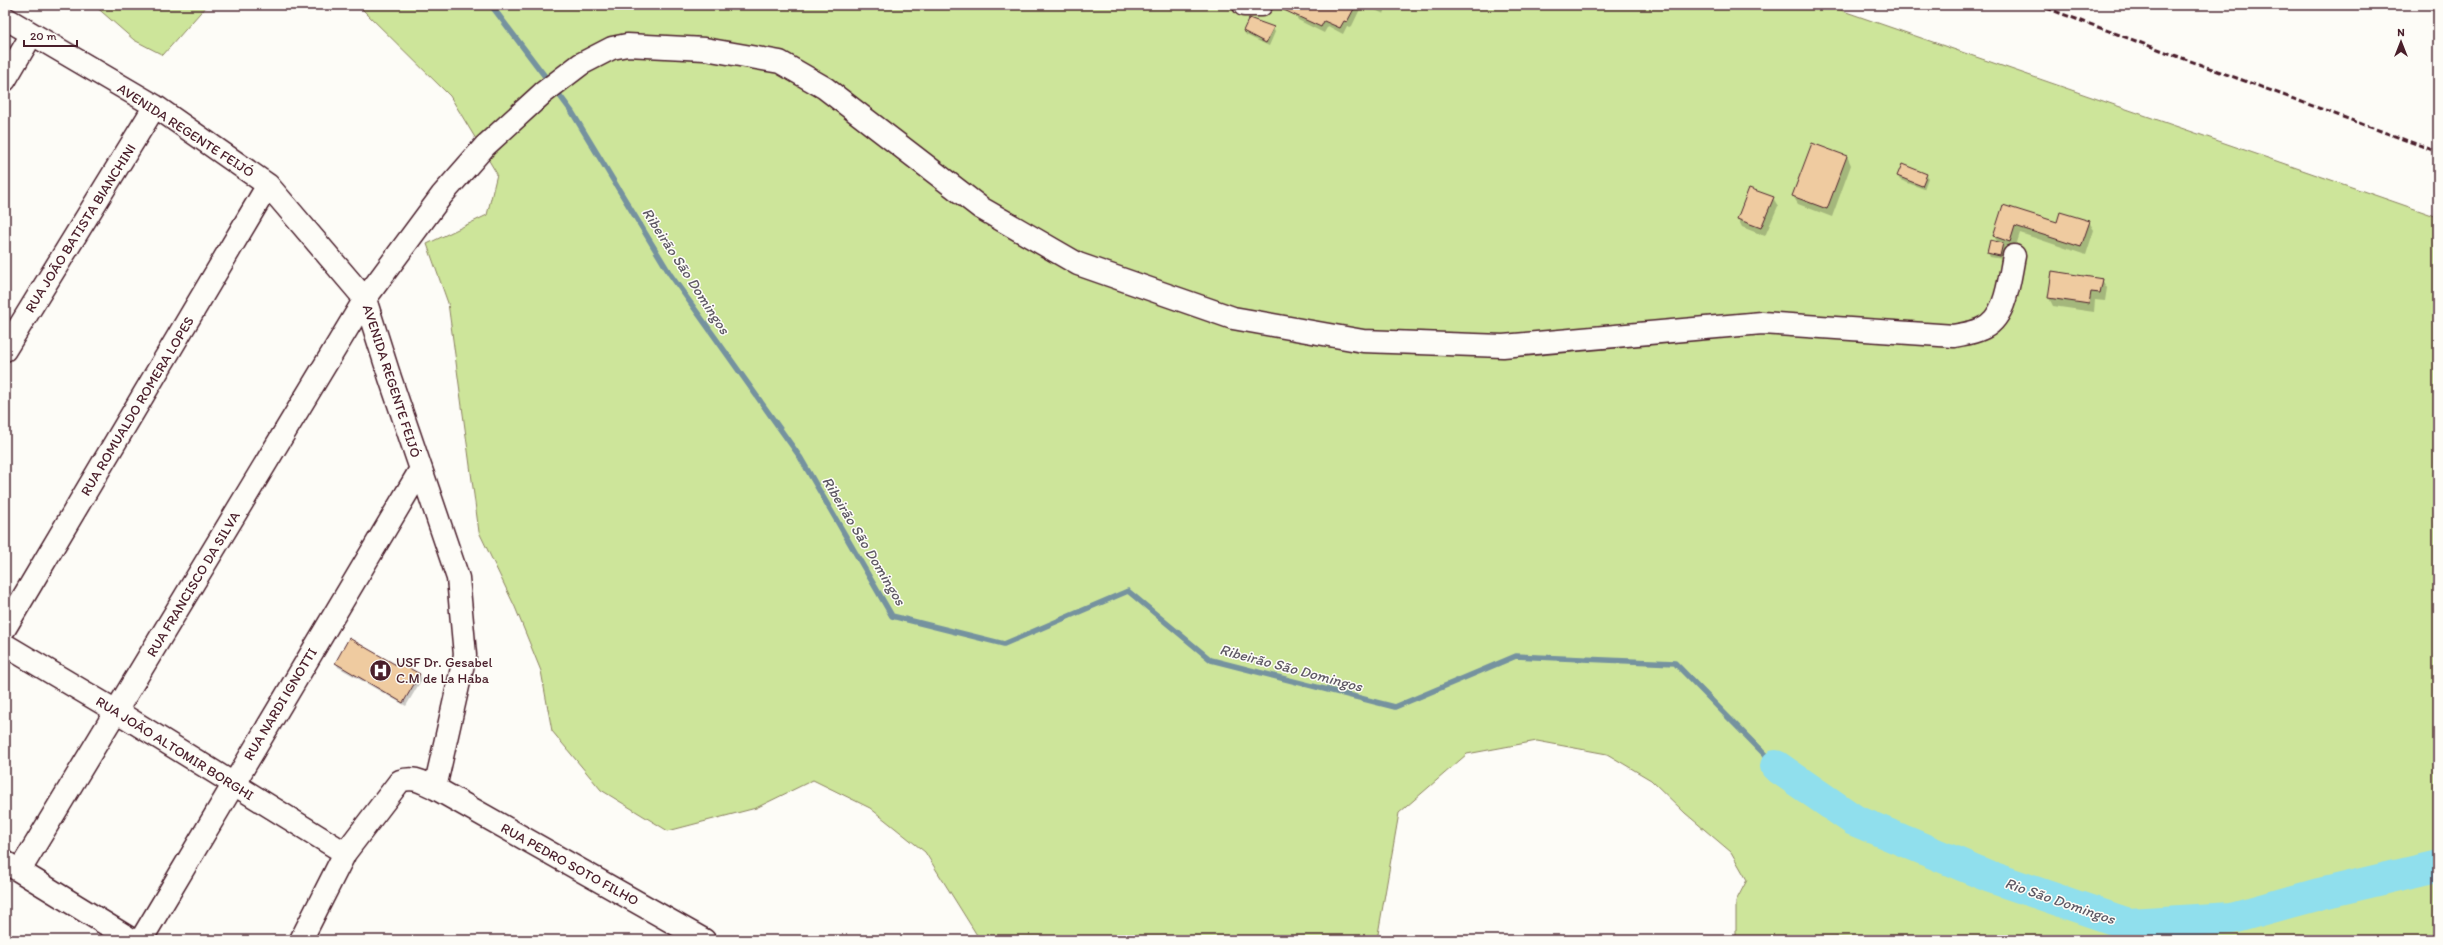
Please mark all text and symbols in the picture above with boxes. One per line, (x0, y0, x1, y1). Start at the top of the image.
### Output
scale bar (24, 22, 77, 48)
north arrow (2381, 22, 2421, 62)
text: N (2397, 26, 2405, 39)
text: 20 m (30, 29, 57, 43)
street label: AVENIDA REGENTE FEIJÓ (114, 80, 257, 181)
street label: RUA JOÃO BATISTA BIANCHINI (21, 141, 139, 316)
water label: Ribeirão São Domingos (638, 204, 734, 339)
street label: AVENIDA REGENTE FEIJÓ (359, 303, 424, 460)
street label: RUA ROMUALDO ROMERA LOPES (77, 313, 198, 499)
water label: Ribeirão São Domingos (818, 473, 910, 610)
street label: RUA FRANCISCO DA SILVA (143, 508, 244, 660)
water label: Ribeirão São Domingos (1218, 640, 1366, 696)
street label: RUA NARDI IGNOTTI (240, 645, 321, 764)
place label: USF Dr. Gesabel C.M de La Haba (396, 654, 492, 687)
hospital icon: USF Dr. Gesabel C.M de La Haba (367, 657, 393, 683)
street label: RUA JOÃO ALTOMIR BORGHI (93, 693, 257, 804)
street label: RUA PEDRO SOTO FILHO (498, 819, 642, 909)
water label: Rio São Domingos (2003, 874, 2119, 929)

